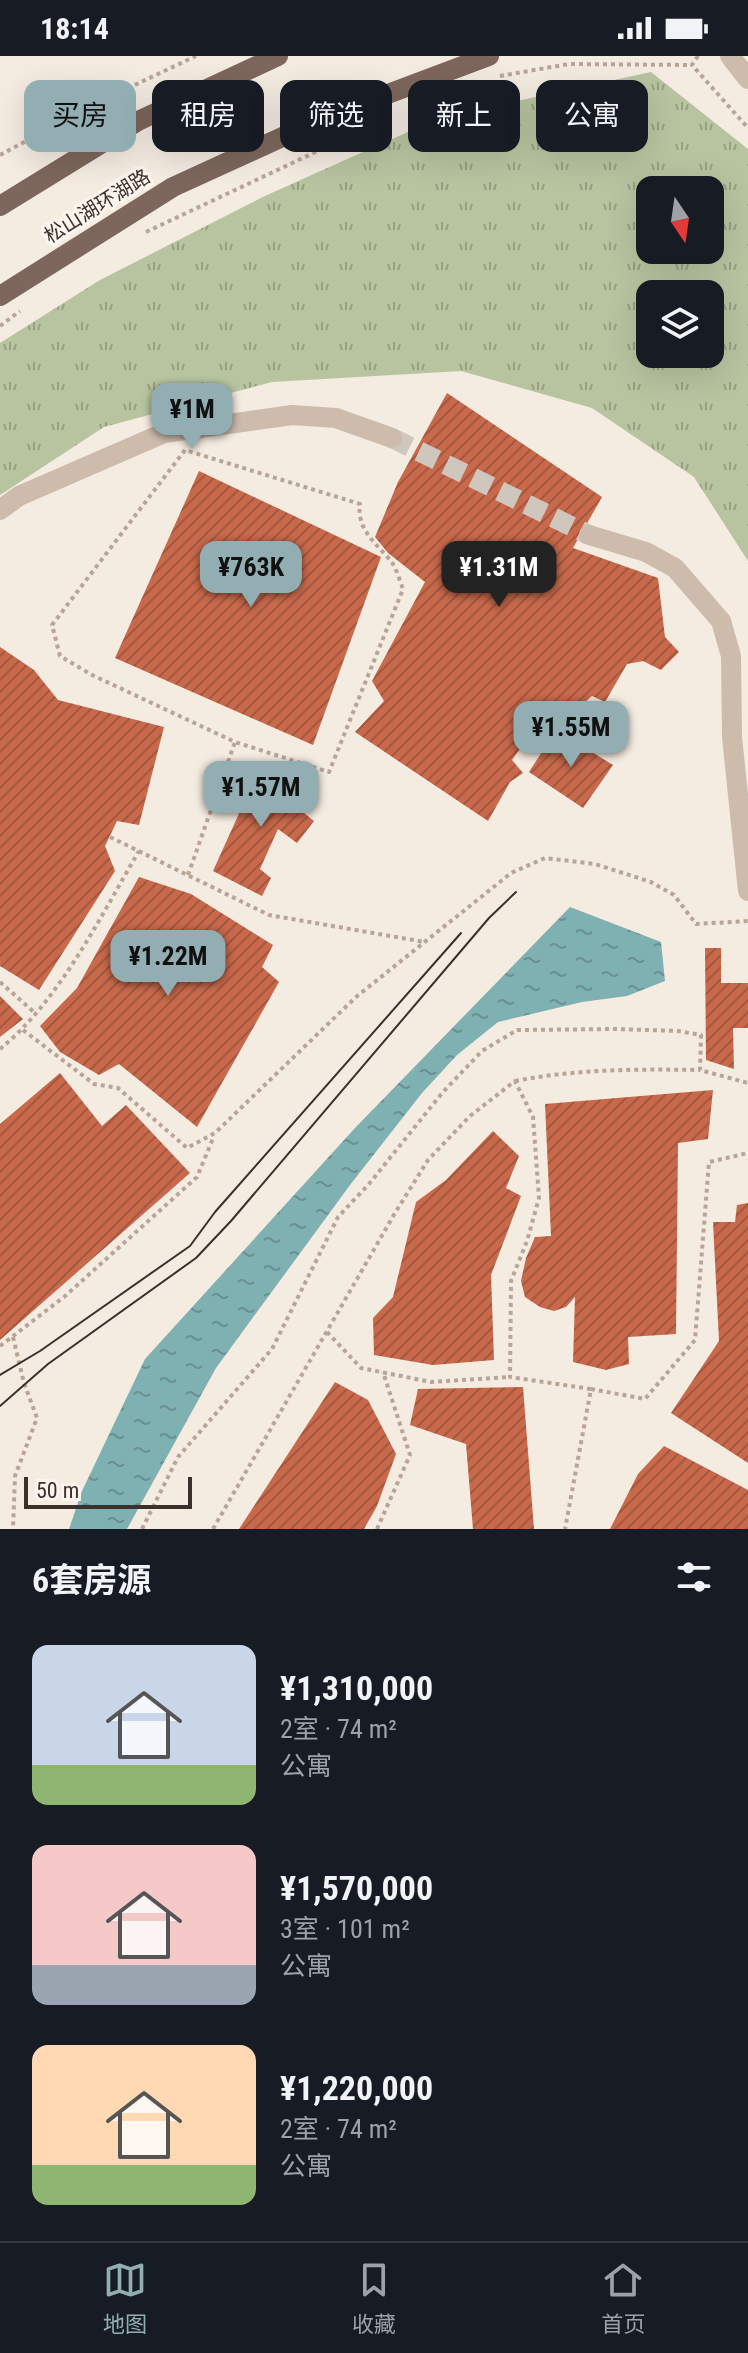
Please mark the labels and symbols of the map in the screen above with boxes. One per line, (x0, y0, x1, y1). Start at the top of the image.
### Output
street label: 松山湖环湖路 (40, 164, 154, 248)
north arrow (636, 176, 724, 264)
pin: ¥1M (153, 383, 231, 451)
pin: ¥763K (195, 541, 307, 609)
pin: ¥1.31M (434, 541, 564, 609)
pin: ¥1.55M (506, 701, 636, 769)
pin: ¥1.57M (196, 761, 326, 829)
pin: ¥1.22M (103, 930, 233, 998)
scale bar (24, 1473, 192, 1509)

